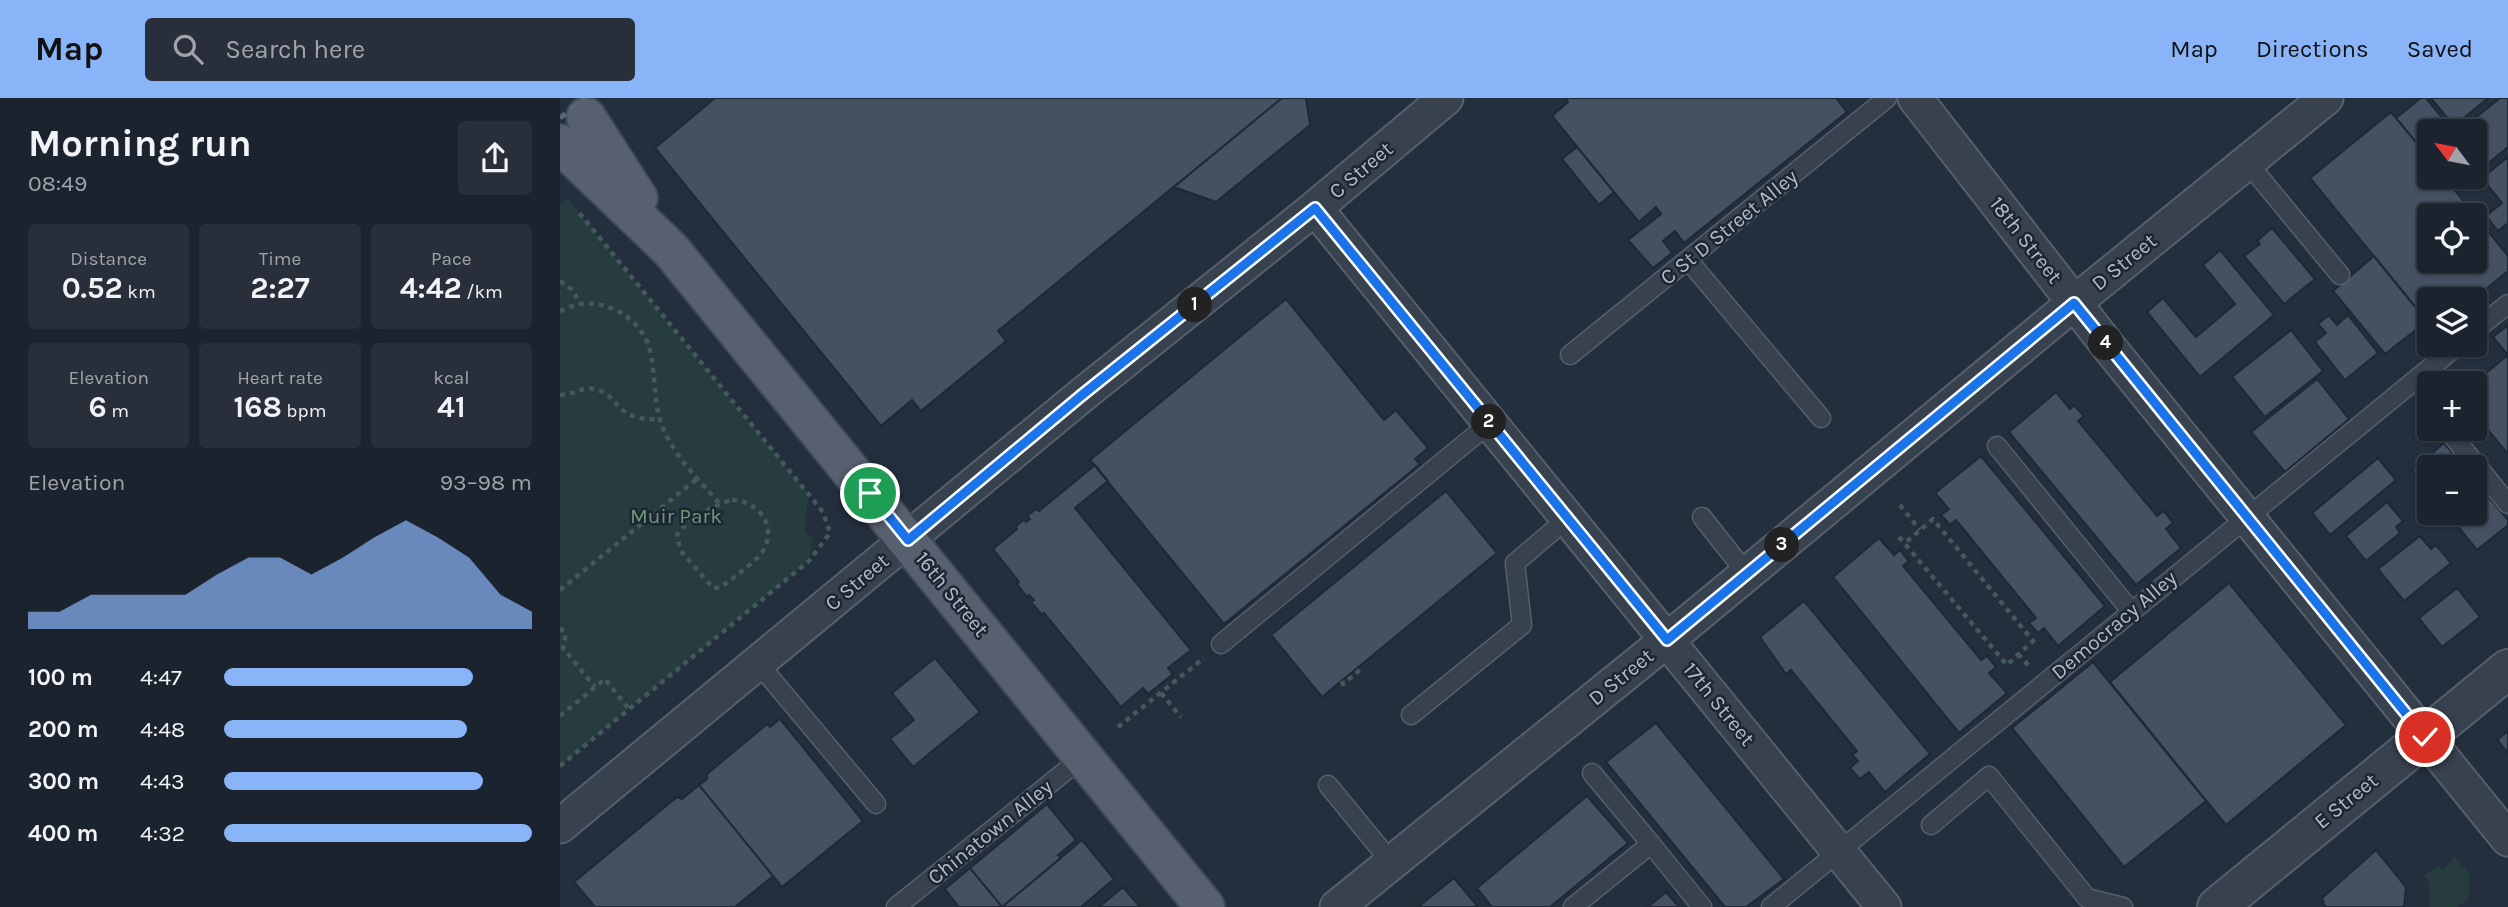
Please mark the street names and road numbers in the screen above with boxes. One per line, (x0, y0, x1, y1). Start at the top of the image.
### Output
street label: C Street (1324, 136, 1398, 203)
street label: C St D Street Alley (1656, 164, 1803, 290)
street label: 18th Street (1985, 192, 2067, 288)
street label: D Street (2087, 229, 2161, 295)
street label: 16th Street (911, 547, 994, 641)
street label: C Street (820, 548, 894, 615)
street label: Democracy Alley (2047, 566, 2182, 684)
street label: D Street (1584, 644, 1658, 710)
street label: 17th Street (1678, 658, 1760, 750)
street label: E Street (2310, 768, 2383, 834)
street label: Chinatown Alley (923, 774, 1057, 889)

